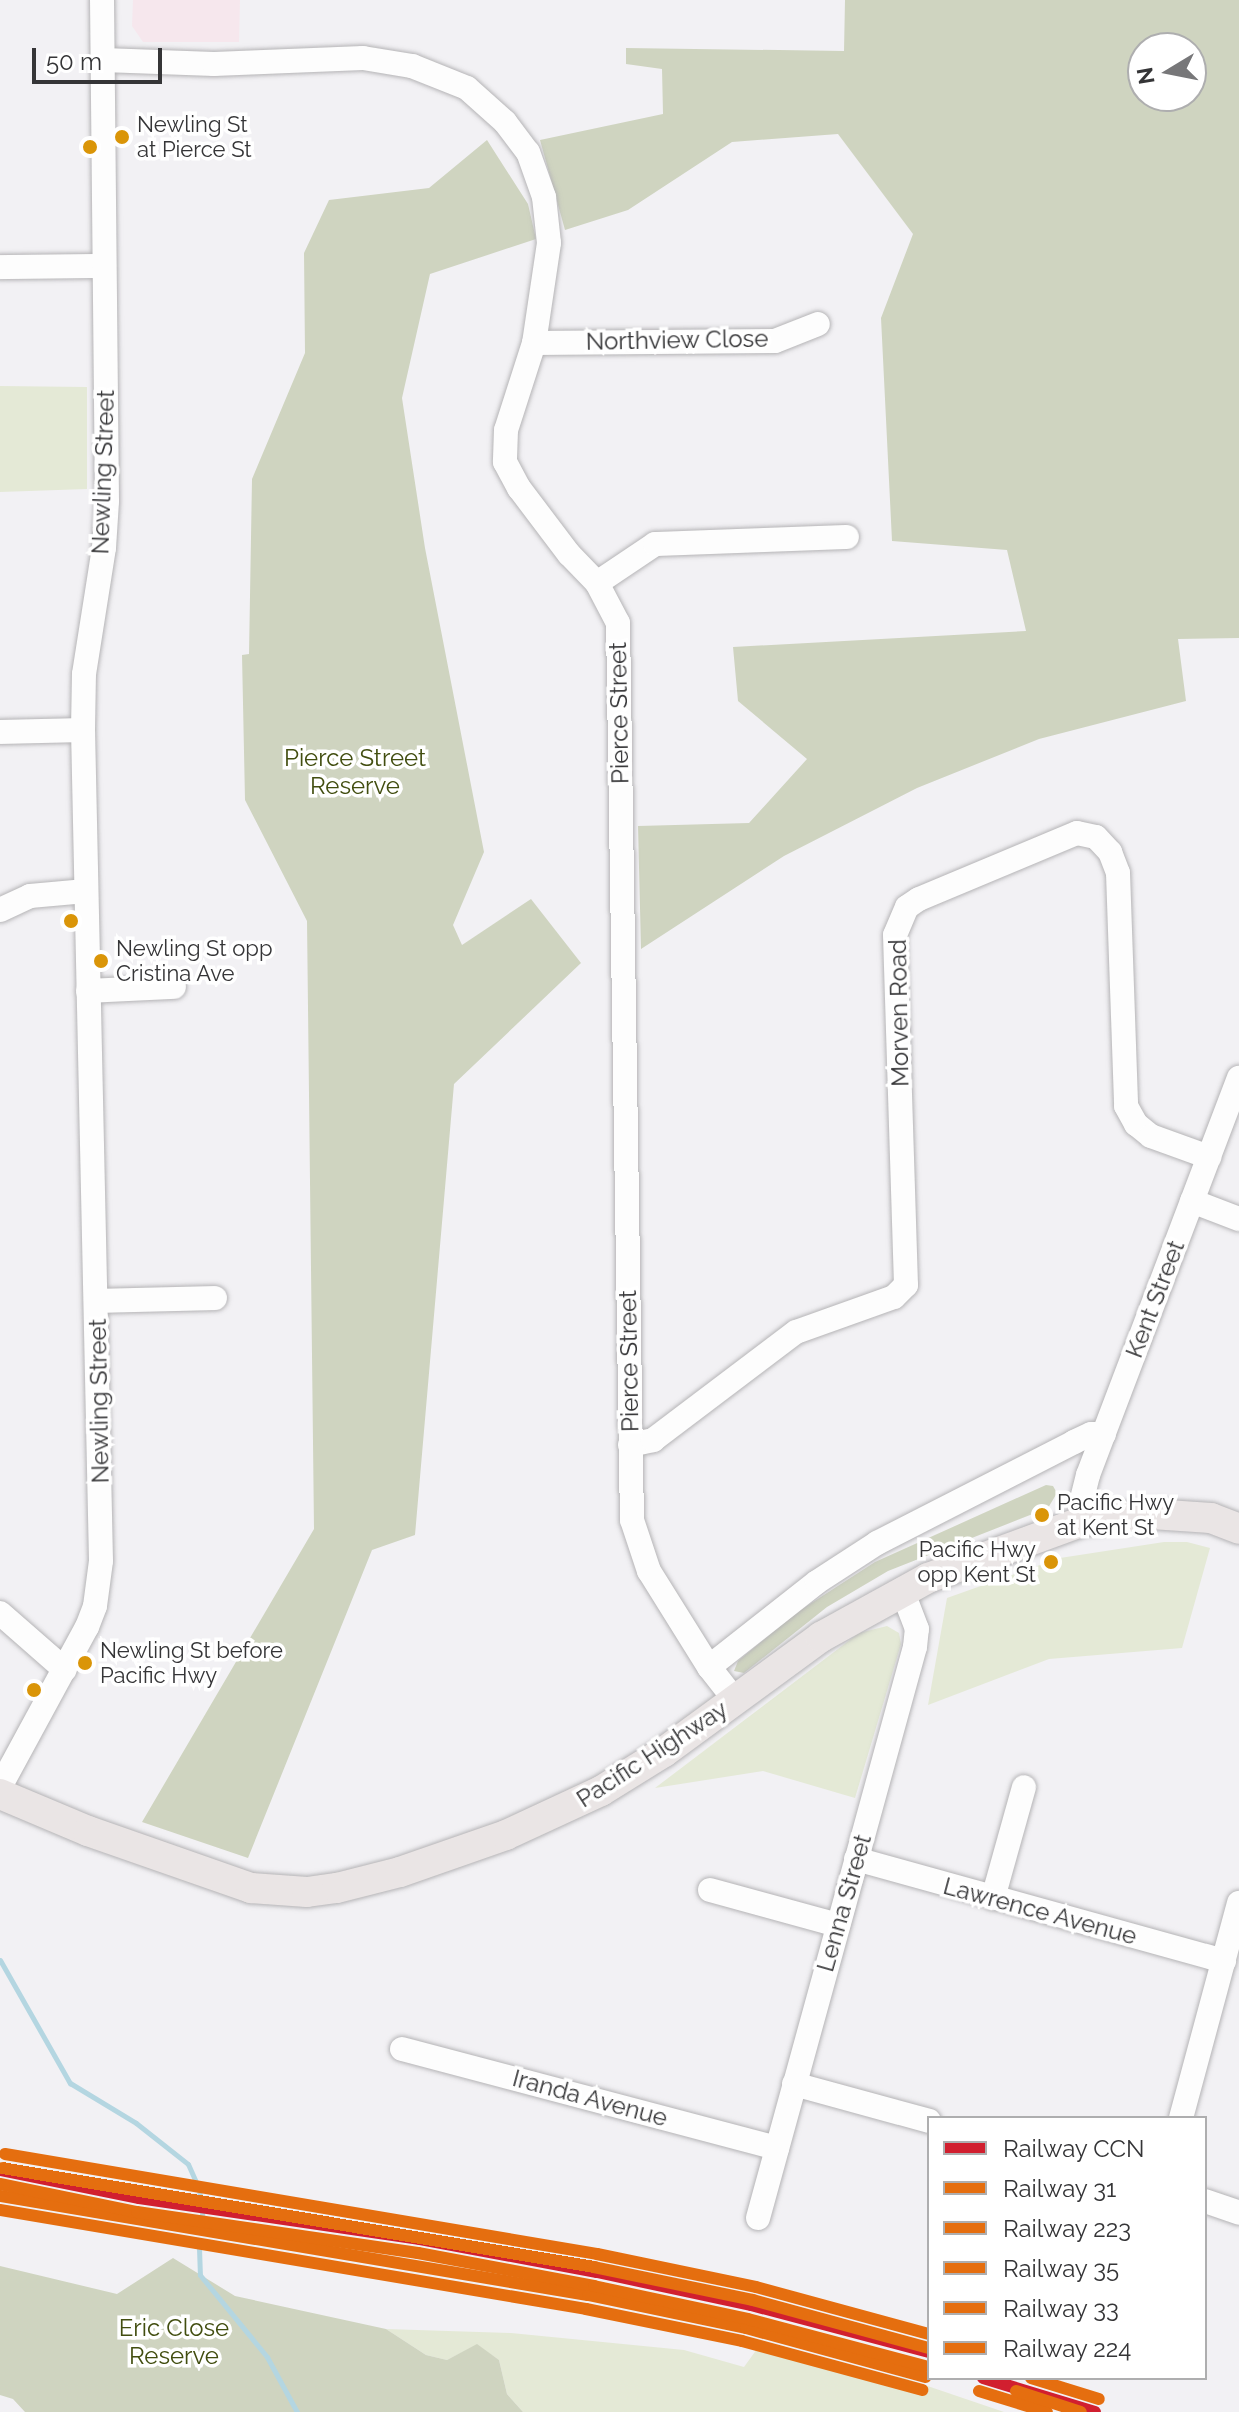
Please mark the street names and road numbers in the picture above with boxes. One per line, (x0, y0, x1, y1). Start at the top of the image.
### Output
street label: Northview Close (585, 324, 769, 356)
street label: Newling Street (86, 389, 120, 555)
street label: Pierce Street (603, 642, 635, 784)
street label: Morven Road (883, 939, 915, 1087)
street label: Kent Street (1119, 1236, 1191, 1362)
street label: Pierce Street (613, 1290, 645, 1432)
street label: Newling Street (83, 1318, 115, 1484)
street label: Pacific Highway (571, 1695, 733, 1813)
street label: Lenna Street (811, 1831, 877, 1975)
street label: Lawrence Avenue (940, 1871, 1140, 1951)
street label: Iranda Avenue (509, 2063, 671, 2133)

